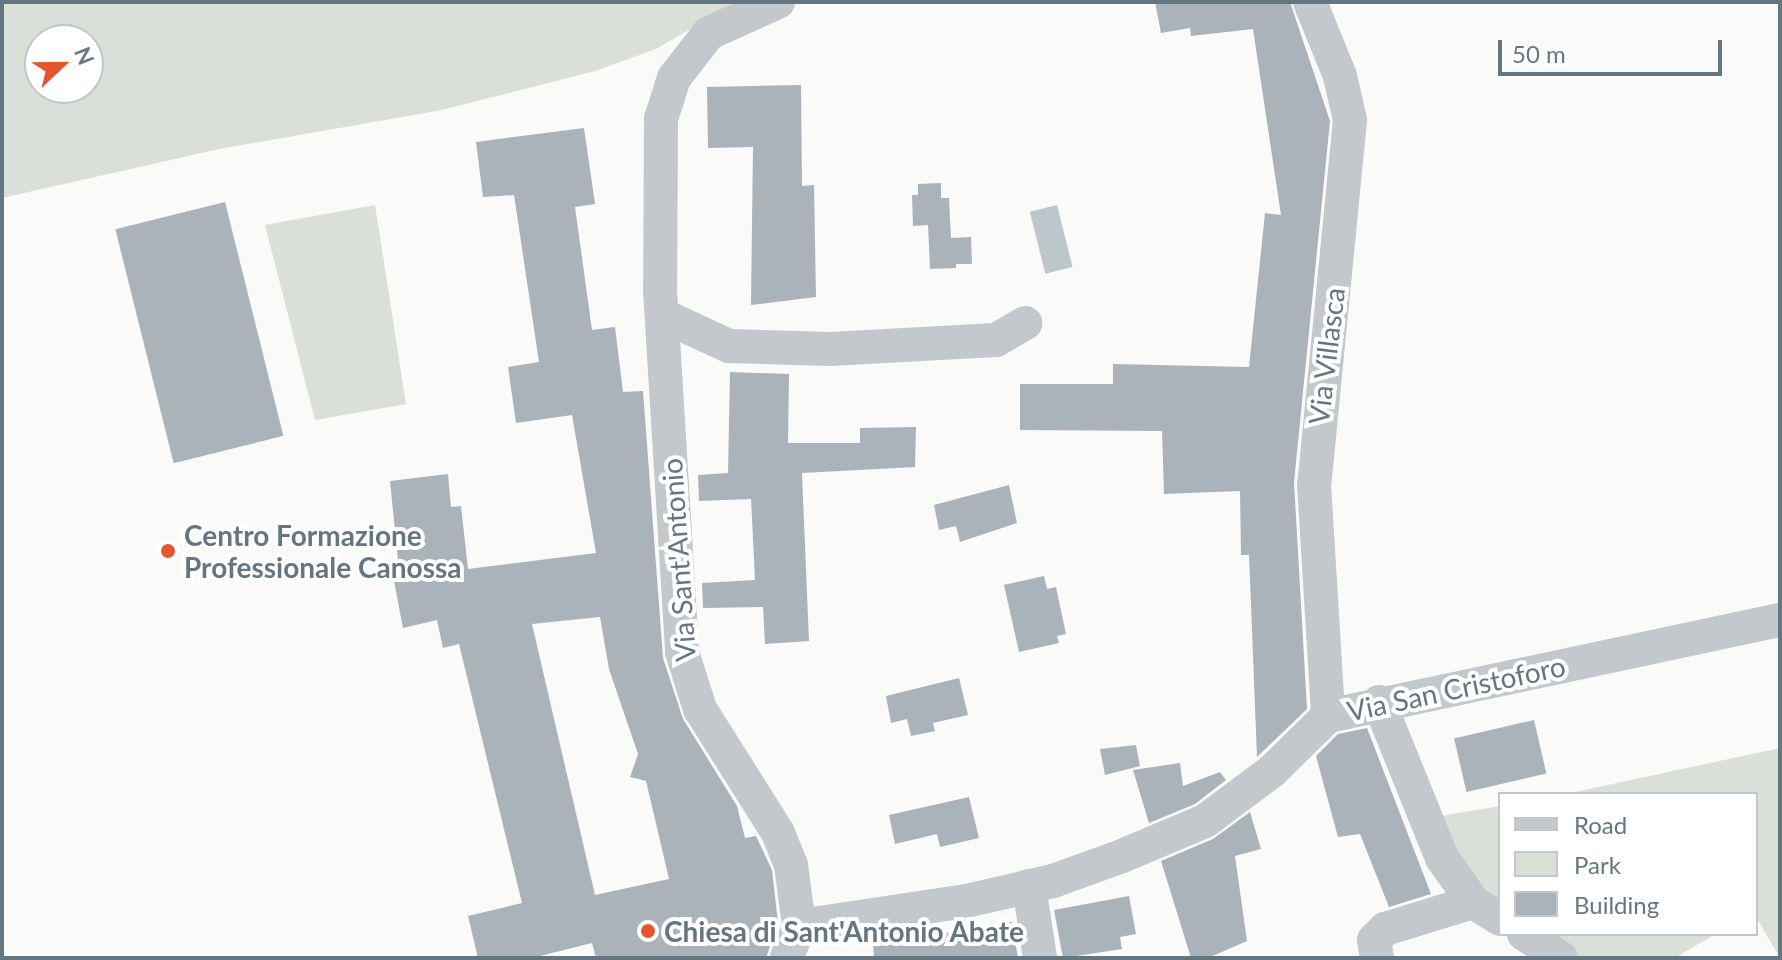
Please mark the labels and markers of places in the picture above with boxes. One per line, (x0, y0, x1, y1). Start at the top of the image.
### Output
place label: Centro Formazione Professionale Canossa (184, 518, 461, 584)
marker: Centro Formazione Professionale Canossa (159, 542, 177, 560)
place label: Chiesa di Sant'Antonio Abate (664, 914, 1025, 948)
marker: Chiesa di Sant'Antonio Abate (639, 922, 657, 940)

